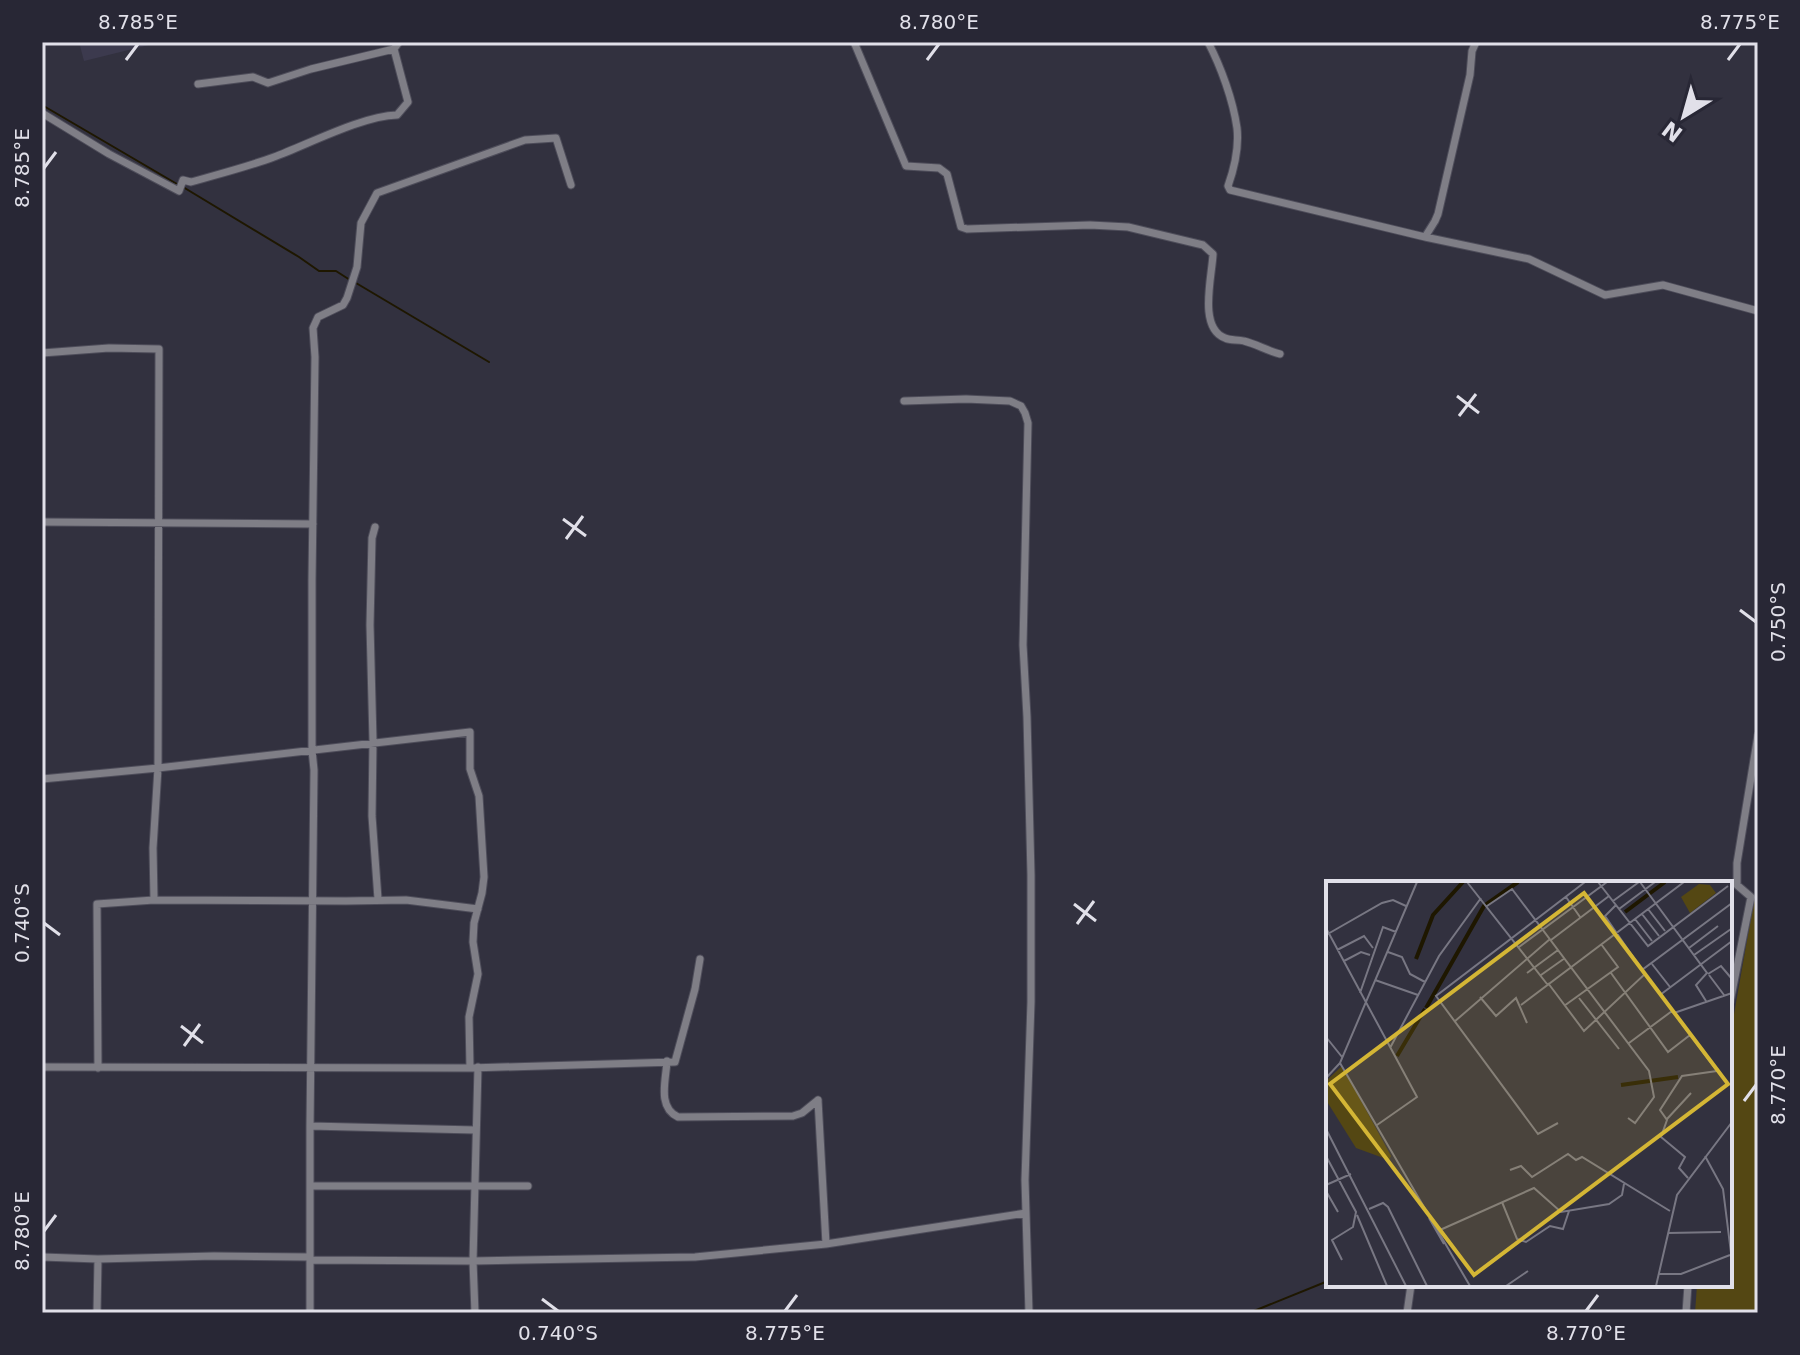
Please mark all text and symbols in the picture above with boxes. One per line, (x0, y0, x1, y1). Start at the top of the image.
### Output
text: 8.785°E (98, 10, 178, 34)
text: 8.780°E (899, 10, 979, 34)
text: 8.775°E (1700, 10, 1780, 34)
north arrow (1644, 76, 1724, 156)
text: N (1657, 116, 1687, 147)
text: 8.785°E (10, 128, 34, 208)
text: 0.750°S (1766, 582, 1790, 662)
inset map (1326, 881, 1732, 1287)
text: 0.740°S (10, 883, 34, 963)
text: 8.770°E (1766, 1045, 1790, 1125)
text: 8.780°E (10, 1191, 34, 1271)
text: 0.740°S (518, 1321, 598, 1345)
text: 8.775°E (745, 1321, 825, 1345)
text: 8.770°E (1546, 1321, 1626, 1345)

